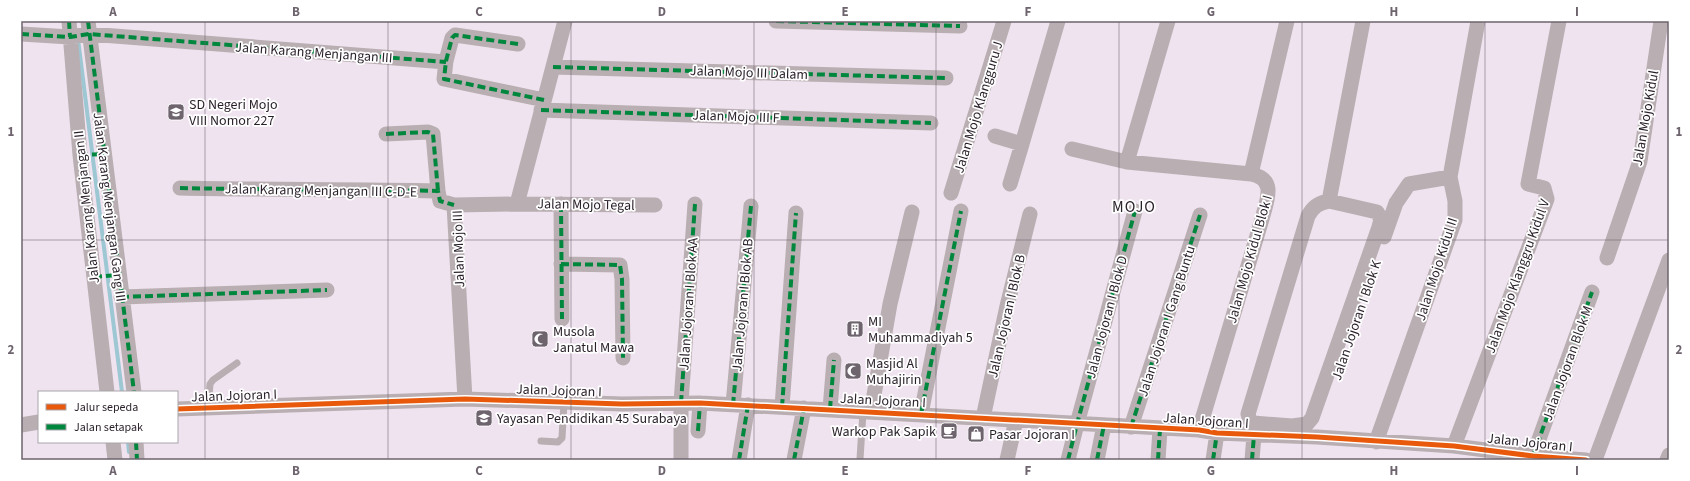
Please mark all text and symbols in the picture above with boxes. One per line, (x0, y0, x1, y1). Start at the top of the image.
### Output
text: A (108, 3, 117, 21)
text: B (292, 3, 300, 21)
text: C (475, 3, 483, 21)
text: D (658, 3, 666, 21)
text: E (841, 3, 849, 21)
text: F (1025, 3, 1032, 21)
text: G (1207, 3, 1215, 21)
text: H (1390, 3, 1398, 21)
text: I (1575, 3, 1579, 21)
street label: Jalan Karang Menjangan III (235, 38, 393, 68)
street label: Jalan Mojo Klangguru J (949, 39, 1008, 176)
street label: Jalan Mojo III Dalam (690, 61, 808, 85)
street label: Jalan Mojo Kidul (1628, 68, 1664, 168)
place label: SD Negeri Mojo VIII Nomor 227 (189, 95, 277, 131)
school or university icon: SD Negeri Mojo VIII Nomor 227 (166, 102, 186, 122)
street label: Jalan Mojo III F (692, 105, 780, 129)
street label: Jalan Karang Menjangan Gang III (87, 111, 131, 303)
text: 1 (8, 123, 15, 141)
text: 1 (1676, 123, 1683, 141)
street label: Jalan Karang Menjangan II (69, 129, 105, 284)
street label: Jalan Karang Menjangan III C-D-E (225, 179, 417, 203)
street label: Jalan Mojo Kidul Blok I (1222, 193, 1278, 326)
street label: Jalan Mojo Tegal (537, 194, 635, 216)
district label: MOJO (1112, 196, 1156, 218)
street label: Jalan Mojo Klanggru Kidul V (1481, 196, 1555, 356)
street label: Jalan Mojo III (448, 210, 470, 288)
street label: Jalan Mojo Kidul II (1411, 215, 1463, 323)
street label: Jalan Jojoran I Blok AA (674, 237, 704, 371)
street label: Jalan Jojoran I Blok AB (727, 238, 759, 373)
street label: Jalan Jojoran I Gang Buntu (1133, 243, 1201, 399)
street label: Jalan Jojoran I Blok B (983, 253, 1031, 380)
street label: Jalan Jojoran I Blok D (1081, 254, 1133, 381)
street label: Jalan Jojoran I Blok K (1327, 257, 1387, 383)
street label: Jalan Jojoran Blok M (1538, 303, 1598, 424)
place label: MI Muhammadiyah 5 (868, 312, 973, 348)
building icon: MI Muhammadiyah 5 (845, 319, 865, 339)
place label: Musola Janatul Mawa (553, 322, 634, 358)
mosque icon: Musola Janatul Mawa (530, 329, 550, 349)
text: 2 (8, 341, 15, 359)
text: 2 (1676, 341, 1683, 359)
place label: Masjid Al Muhajirin (866, 354, 921, 390)
mosque icon: Masjid Al Muhajirin (843, 361, 863, 381)
street label: Jalan Jojoran I (516, 380, 602, 402)
street label: Jalan Jojoran I (191, 385, 277, 407)
street label: Jalan Jojoran I (840, 389, 926, 413)
legend (38, 391, 178, 443)
text: Jalur sepeda (74, 399, 138, 416)
school or university icon: Yayasan Pendidikan 45 Surabaya (474, 408, 494, 428)
street label: Jalan Jojoran I (1162, 408, 1249, 434)
place label: Yayasan Pendidikan 45 Surabaya (496, 409, 687, 429)
text: Jalan setapak (74, 419, 143, 436)
cafe icon: Warkop Pak Sapik (939, 421, 959, 441)
place label: Warkop Pak Sapik (832, 422, 936, 442)
shop icon: Pasar Jojoran I (966, 424, 986, 444)
place label: Pasar Jojoran I (989, 425, 1075, 445)
street label: Jalan Jojoran I (1486, 429, 1574, 457)
text: A (108, 462, 117, 480)
text: B (292, 462, 300, 480)
text: C (475, 462, 483, 480)
text: D (658, 462, 666, 480)
text: E (841, 462, 849, 480)
text: F (1025, 462, 1032, 480)
text: G (1207, 462, 1215, 480)
text: H (1390, 462, 1398, 480)
text: I (1575, 462, 1579, 480)

